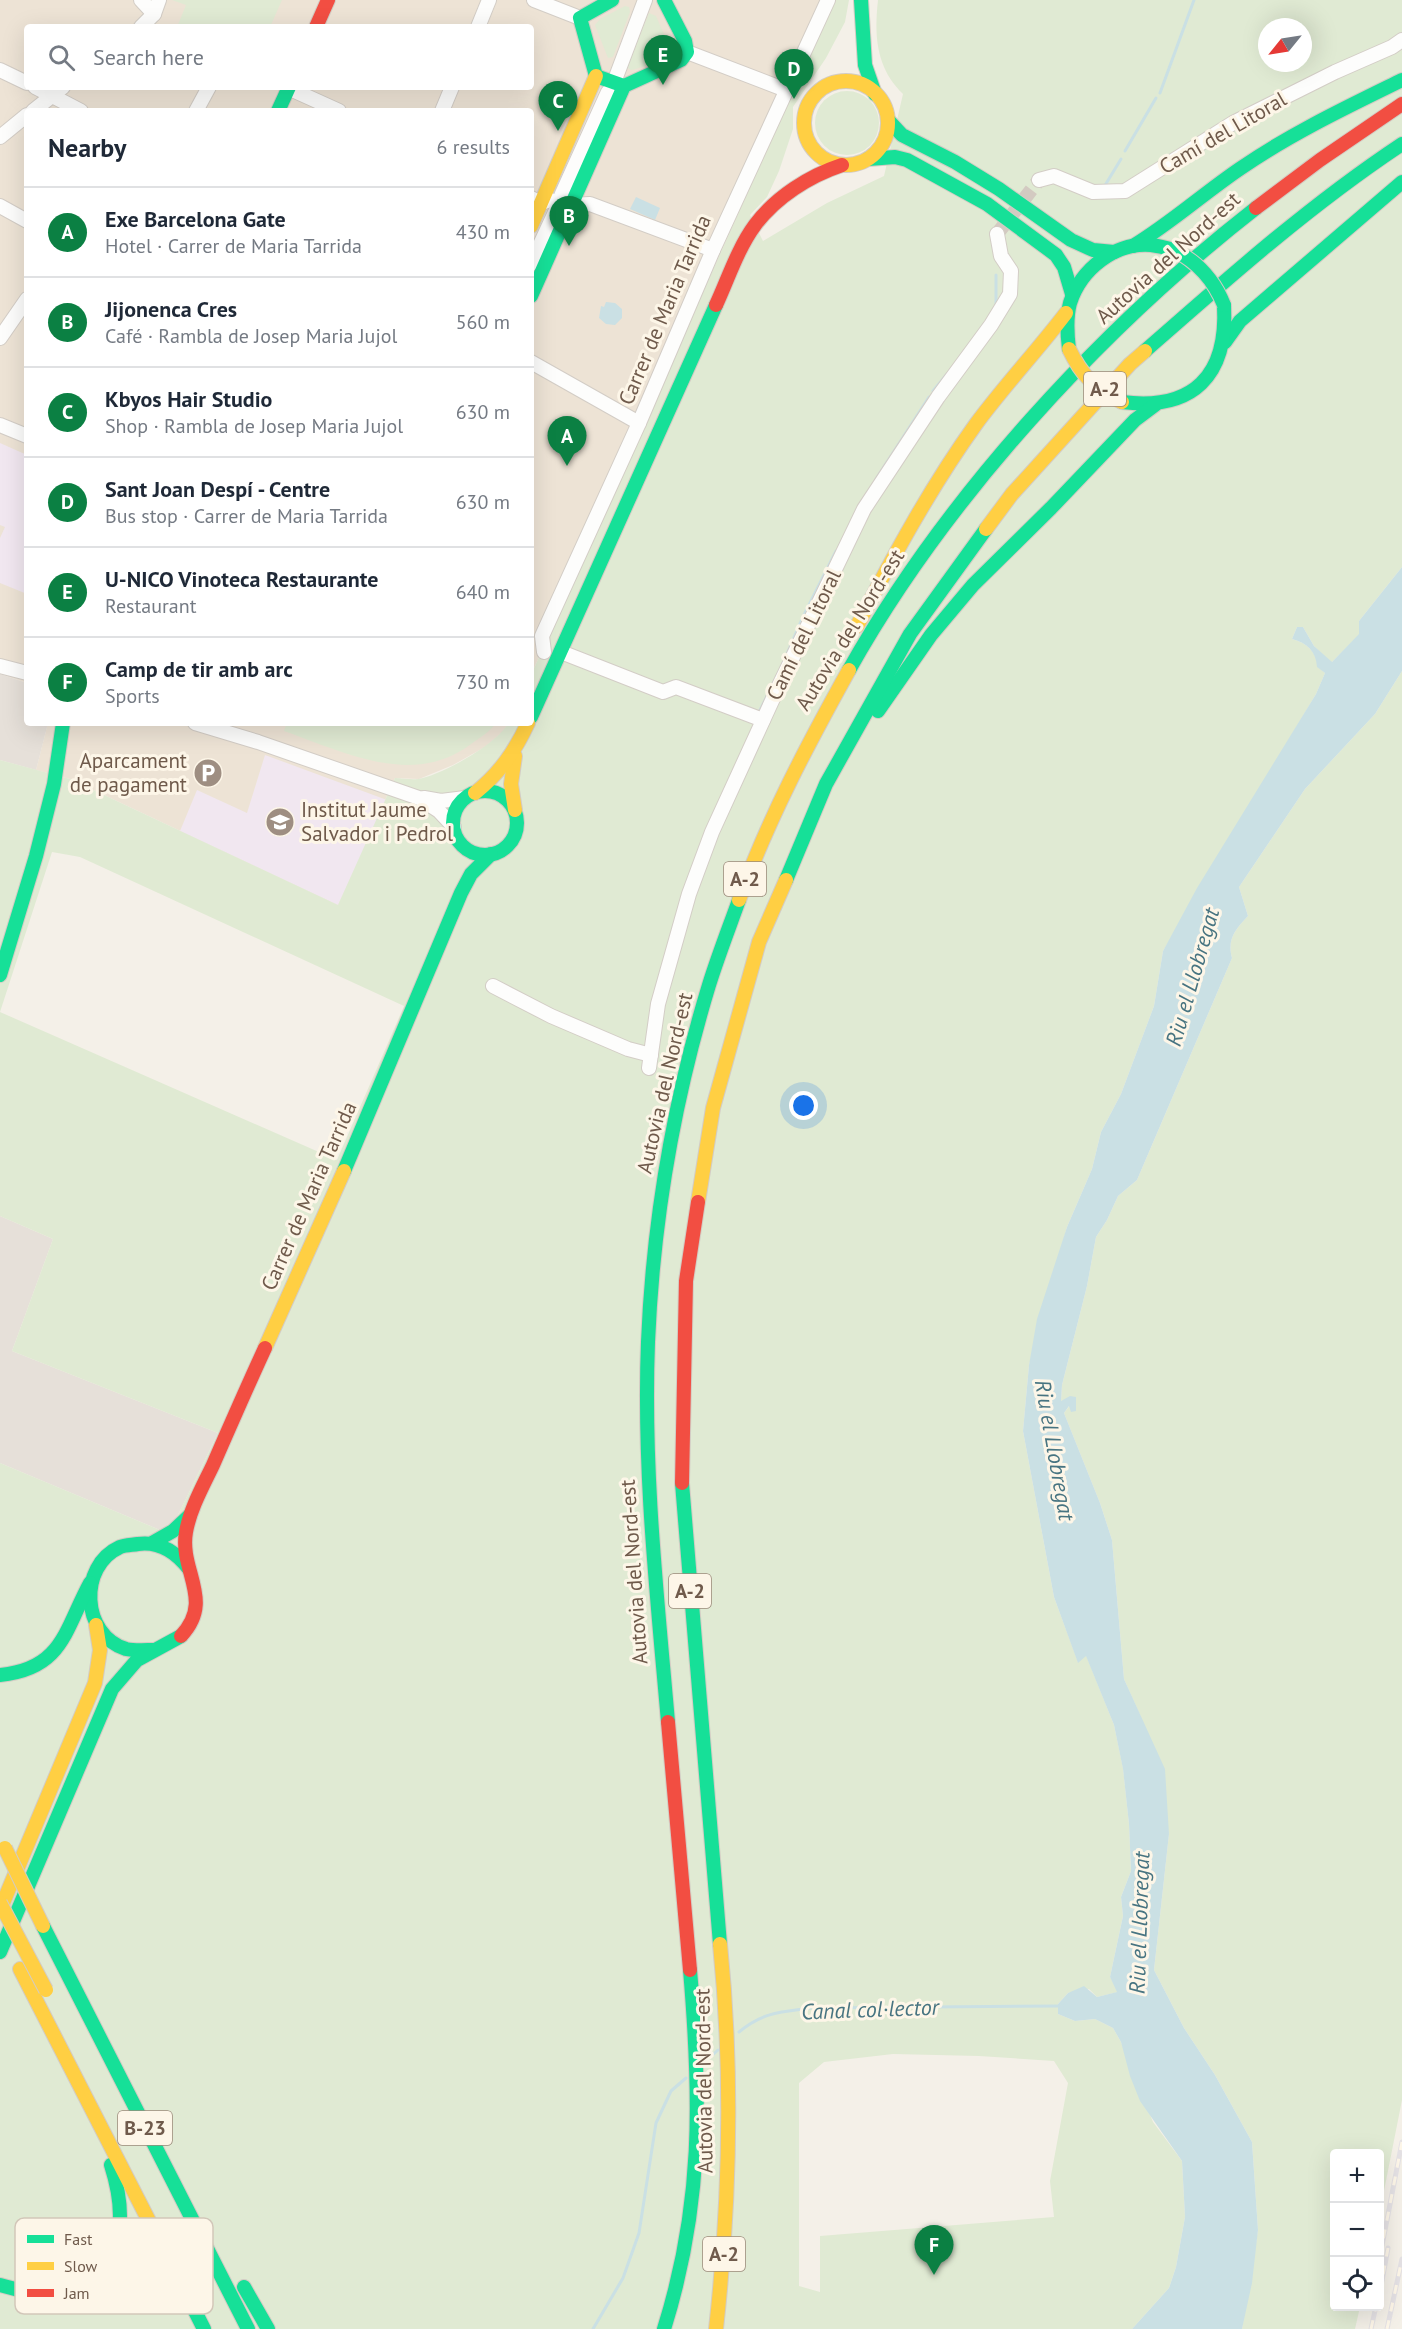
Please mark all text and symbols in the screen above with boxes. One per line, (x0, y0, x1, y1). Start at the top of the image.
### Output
north arrow (1258, 18, 1312, 72)
search box (24, 24, 534, 90)
pin: E (644, 36, 682, 85)
icon: search (45, 41, 78, 74)
text: Search here (93, 43, 204, 71)
pin: D (774, 50, 814, 99)
pin: C (538, 82, 578, 131)
street label: Camí del Litoral (1154, 85, 1291, 180)
text: Nearby (48, 131, 126, 164)
text: 6 results (437, 134, 510, 160)
street label: Autovia del Nord-est (1090, 186, 1245, 330)
pin: B (550, 196, 588, 246)
text: Exe Barcelona Gate (105, 205, 286, 233)
street label: Carrer de Maria Tarrida (612, 211, 717, 409)
text: A (61, 219, 74, 245)
text: 430 m (456, 219, 510, 245)
text: Hotel · Carrer de Maria Tarrida (105, 233, 362, 259)
text: Jijonenca Cres (105, 295, 237, 323)
text: B (62, 309, 73, 335)
text: 560 m (456, 309, 510, 335)
text: Café · Rambla de Josep Maria Jujol (105, 323, 397, 349)
road number: A-2 (1084, 372, 1126, 406)
text: Kbyos Hair Studio (105, 385, 272, 413)
text: C (62, 399, 73, 425)
text: 630 m (456, 399, 510, 425)
text: Shop · Rambla de Josep Maria Jujol (105, 413, 403, 439)
pin: A (548, 416, 586, 466)
text: Sant Joan Despí - Centre (105, 475, 330, 503)
text: D (61, 489, 74, 515)
text: 630 m (456, 489, 510, 515)
text: Bus stop · Carrer de Maria Tarrida (105, 503, 388, 529)
street label: Autovia del Nord-est (789, 544, 910, 715)
text: U-NICO Vinoteca Restaurante (105, 565, 378, 593)
street label: Camí del Litoral (760, 565, 847, 705)
text: E (62, 579, 73, 605)
text: 640 m (456, 579, 510, 605)
text: Restaurant (105, 593, 196, 619)
text: Camp de tir amb arc (105, 655, 293, 683)
text: F (62, 669, 73, 695)
text: 730 m (456, 669, 510, 695)
text: Sports (105, 683, 160, 709)
place label: Aparcament de pagament (70, 747, 187, 798)
parking icon: Aparcament de pagament (192, 757, 224, 789)
place label: Institut Jaume Salvador i Pedrol (301, 796, 453, 847)
school or university icon: Institut Jaume Salvador i Pedrol (264, 806, 296, 838)
road number: A-2 (724, 862, 766, 896)
water label: Riu el Llobregat (1159, 904, 1225, 1049)
street label: Autovia del Nord-est (631, 990, 698, 1176)
your location (789, 1091, 818, 1120)
street label: Carrer de Maria Tarrida (255, 1097, 362, 1294)
water label: Riu el Llobregat (1029, 1378, 1081, 1524)
street label: Autovia del Nord-est (614, 1479, 653, 1665)
road number: A-2 (669, 1574, 711, 1608)
water label: Riu el Llobregat (1123, 1850, 1156, 1995)
street label: Autovia del Nord-est (688, 1988, 719, 2174)
water label: Canal col·lector (801, 1993, 941, 2025)
road number: B-23 (118, 2111, 172, 2145)
map controls (1330, 2149, 1384, 2311)
button: + (1330, 2149, 1384, 2203)
button: − (1330, 2203, 1384, 2257)
legend (15, 2218, 213, 2314)
pin: F (914, 2226, 954, 2275)
text: Fast (64, 2229, 93, 2249)
road number: A-2 (703, 2237, 745, 2271)
text: Slow (64, 2256, 98, 2276)
button: locate (1330, 2257, 1384, 2311)
text: Jam (63, 2283, 90, 2303)

